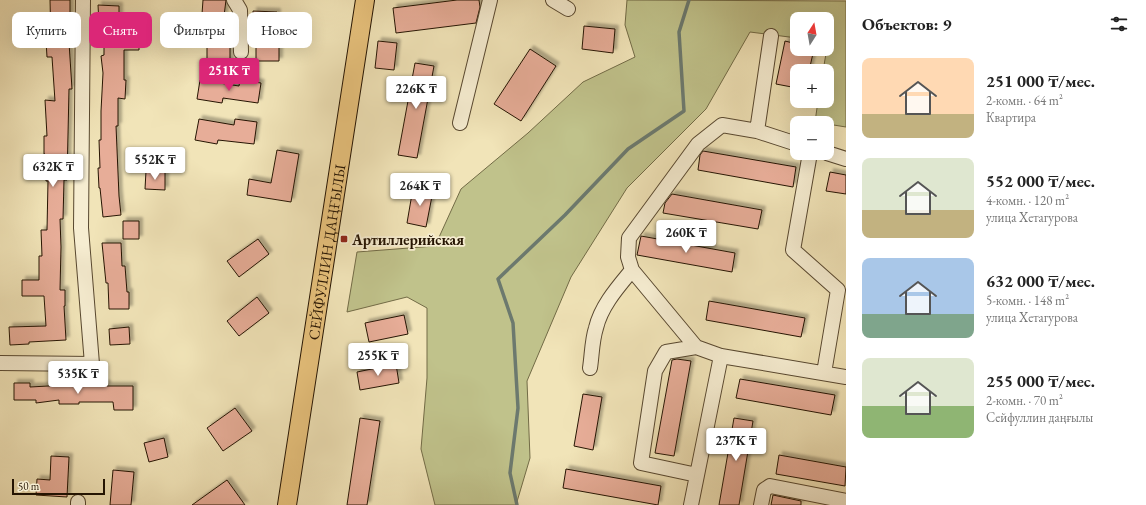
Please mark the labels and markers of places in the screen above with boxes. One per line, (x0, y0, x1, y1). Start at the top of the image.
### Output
pin: 251K ₸ (196, 58, 262, 92)
pin: 226K ₸ (383, 76, 449, 110)
pin: 552K ₸ (122, 147, 188, 181)
pin: 632K ₸ (20, 154, 86, 188)
pin: 264K ₸ (387, 173, 453, 207)
pin: 260K ₸ (653, 220, 719, 254)
place label: Артиллерийская (351, 230, 464, 249)
marker: Артиллерийская (339, 234, 349, 244)
pin: 255K ₸ (345, 343, 411, 377)
pin: 535K ₸ (45, 361, 111, 395)
pin: 237K ₸ (703, 428, 769, 462)

